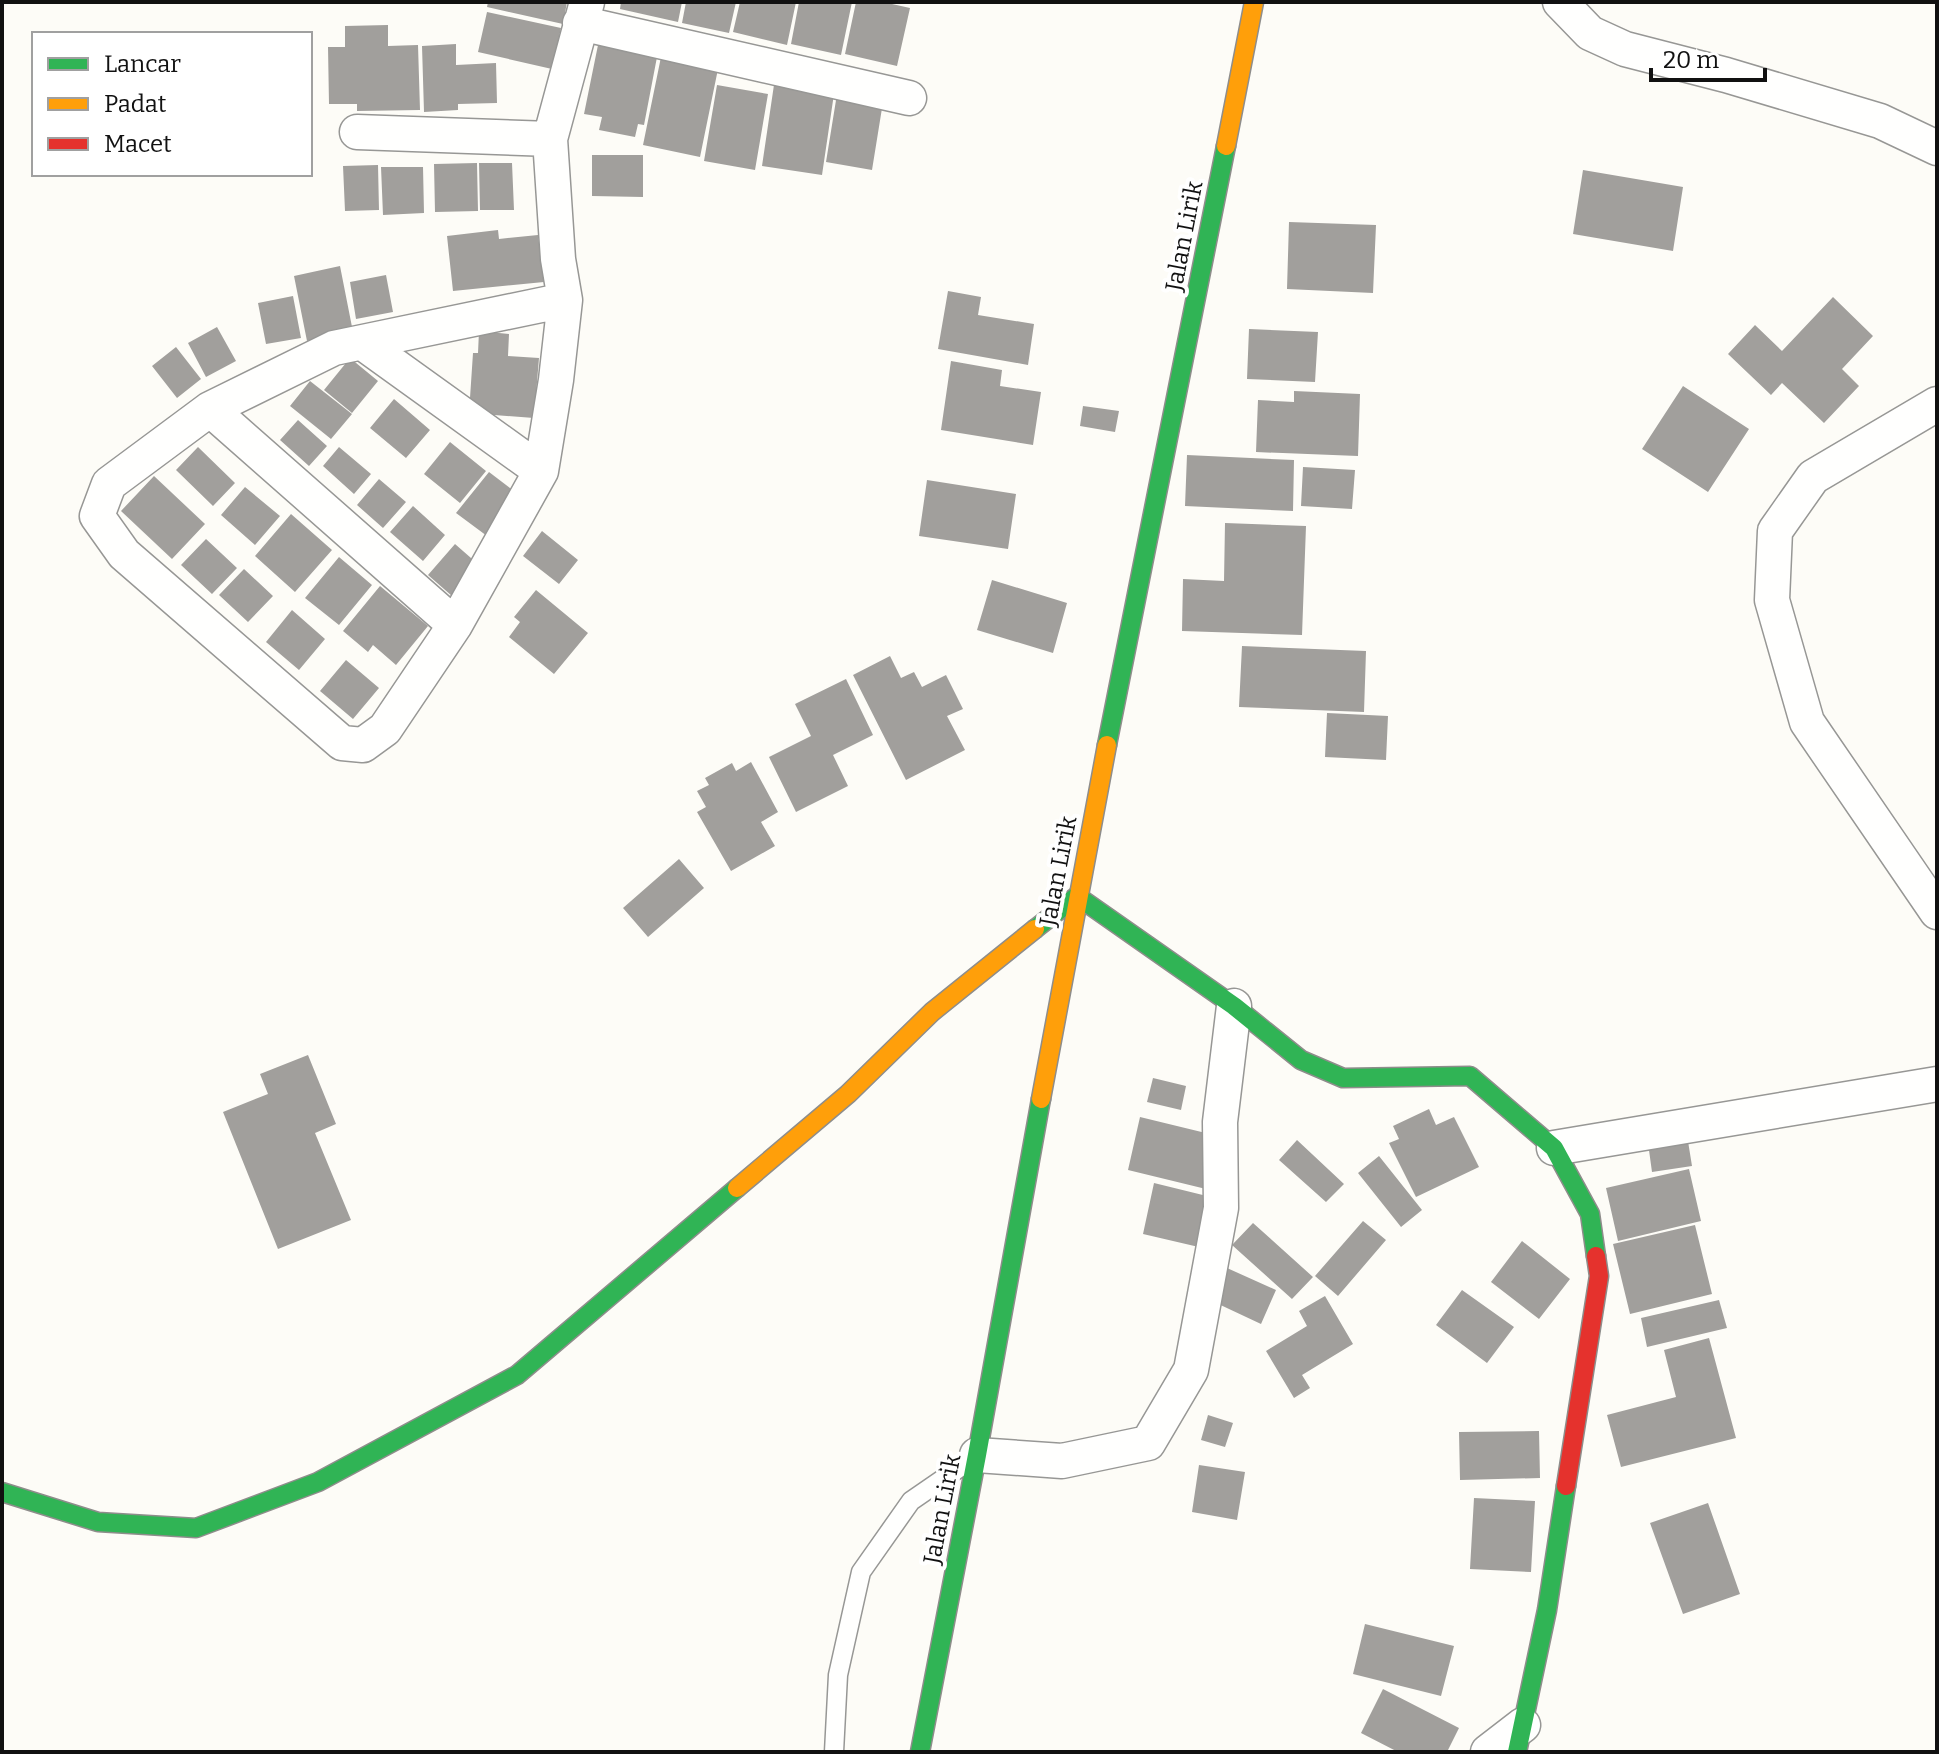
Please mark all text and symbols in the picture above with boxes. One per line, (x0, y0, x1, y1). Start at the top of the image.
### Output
legend (32, 32, 312, 176)
scale bar (1651, 32, 1765, 82)
text: 20 m (1663, 46, 1719, 74)
text: Lancar (104, 50, 181, 78)
text: Padat (104, 90, 167, 118)
text: Macet (104, 130, 172, 158)
street label: Jalan Lirik (1159, 178, 1208, 294)
street label: Jalan Lirik (1033, 813, 1082, 929)
street label: Jalan Lirik (917, 1451, 966, 1567)

